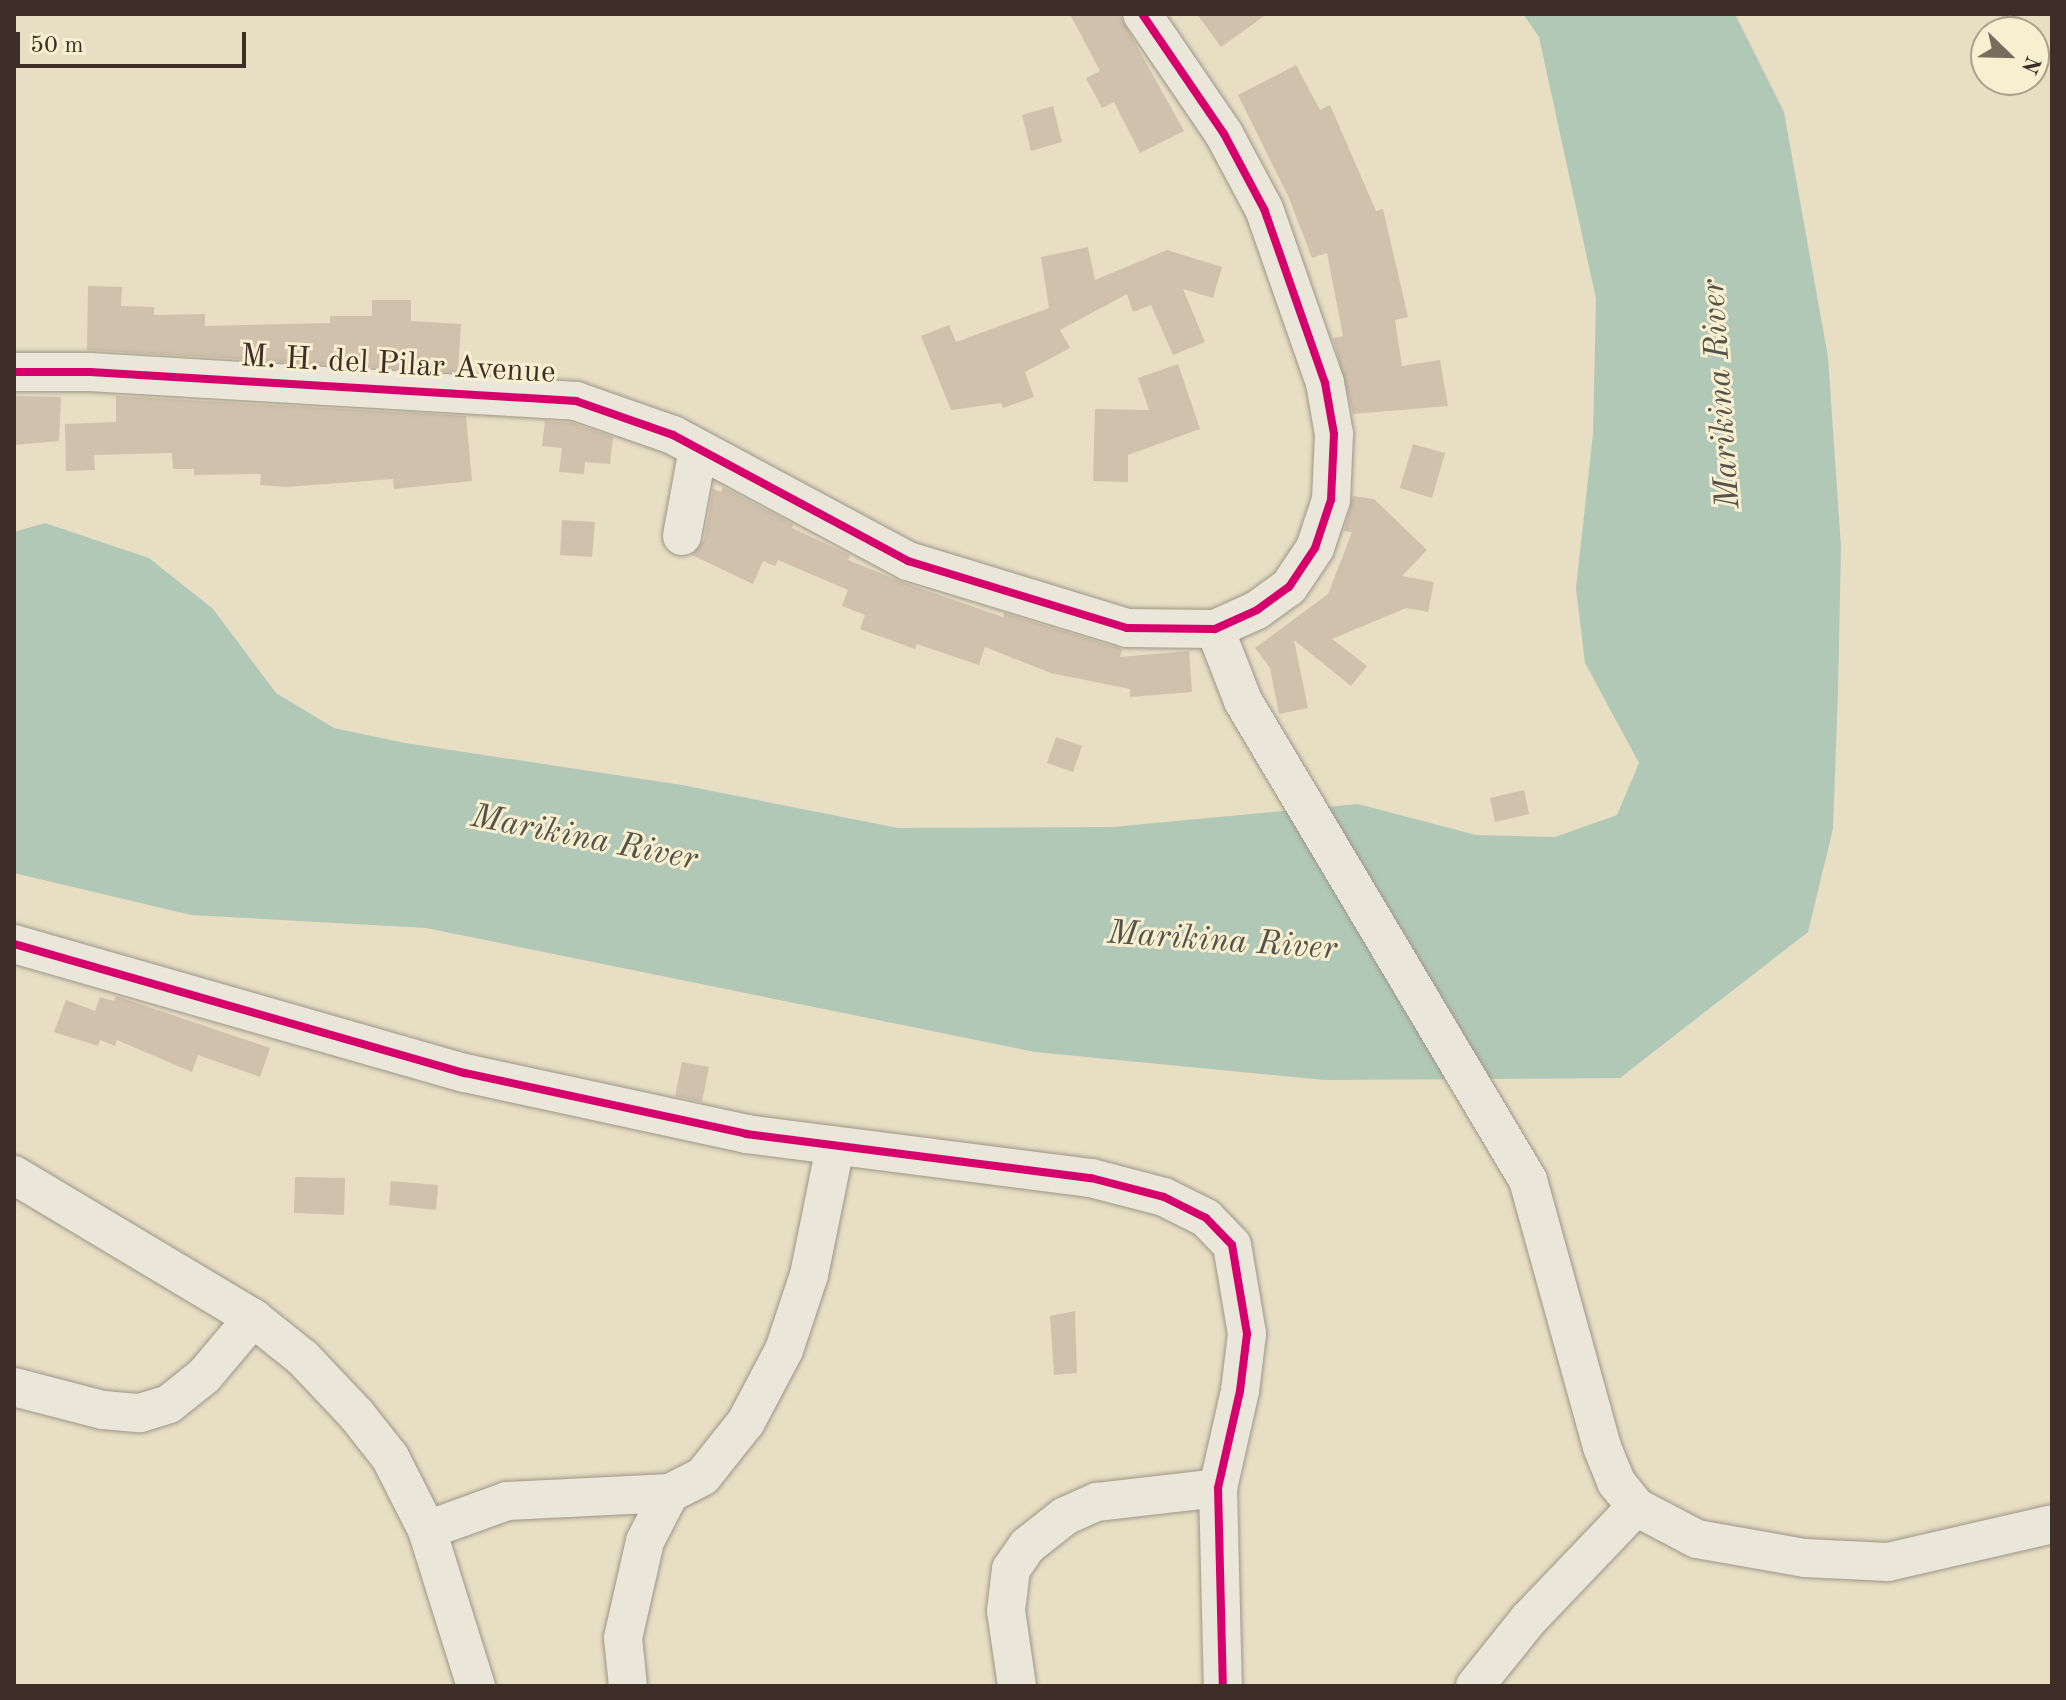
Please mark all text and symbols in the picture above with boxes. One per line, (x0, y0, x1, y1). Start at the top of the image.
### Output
scale bar (20, 16, 250, 66)
north arrow (1970, 16, 2050, 96)
text: 50 m (30, 34, 84, 58)
text: N (2017, 53, 2044, 77)
water label: Marikina River (1694, 278, 1750, 510)
street label: M. H. del Pilar Avenue (239, 339, 557, 393)
water label: Marikina River (467, 797, 701, 881)
water label: Marikina River (1106, 914, 1338, 970)

